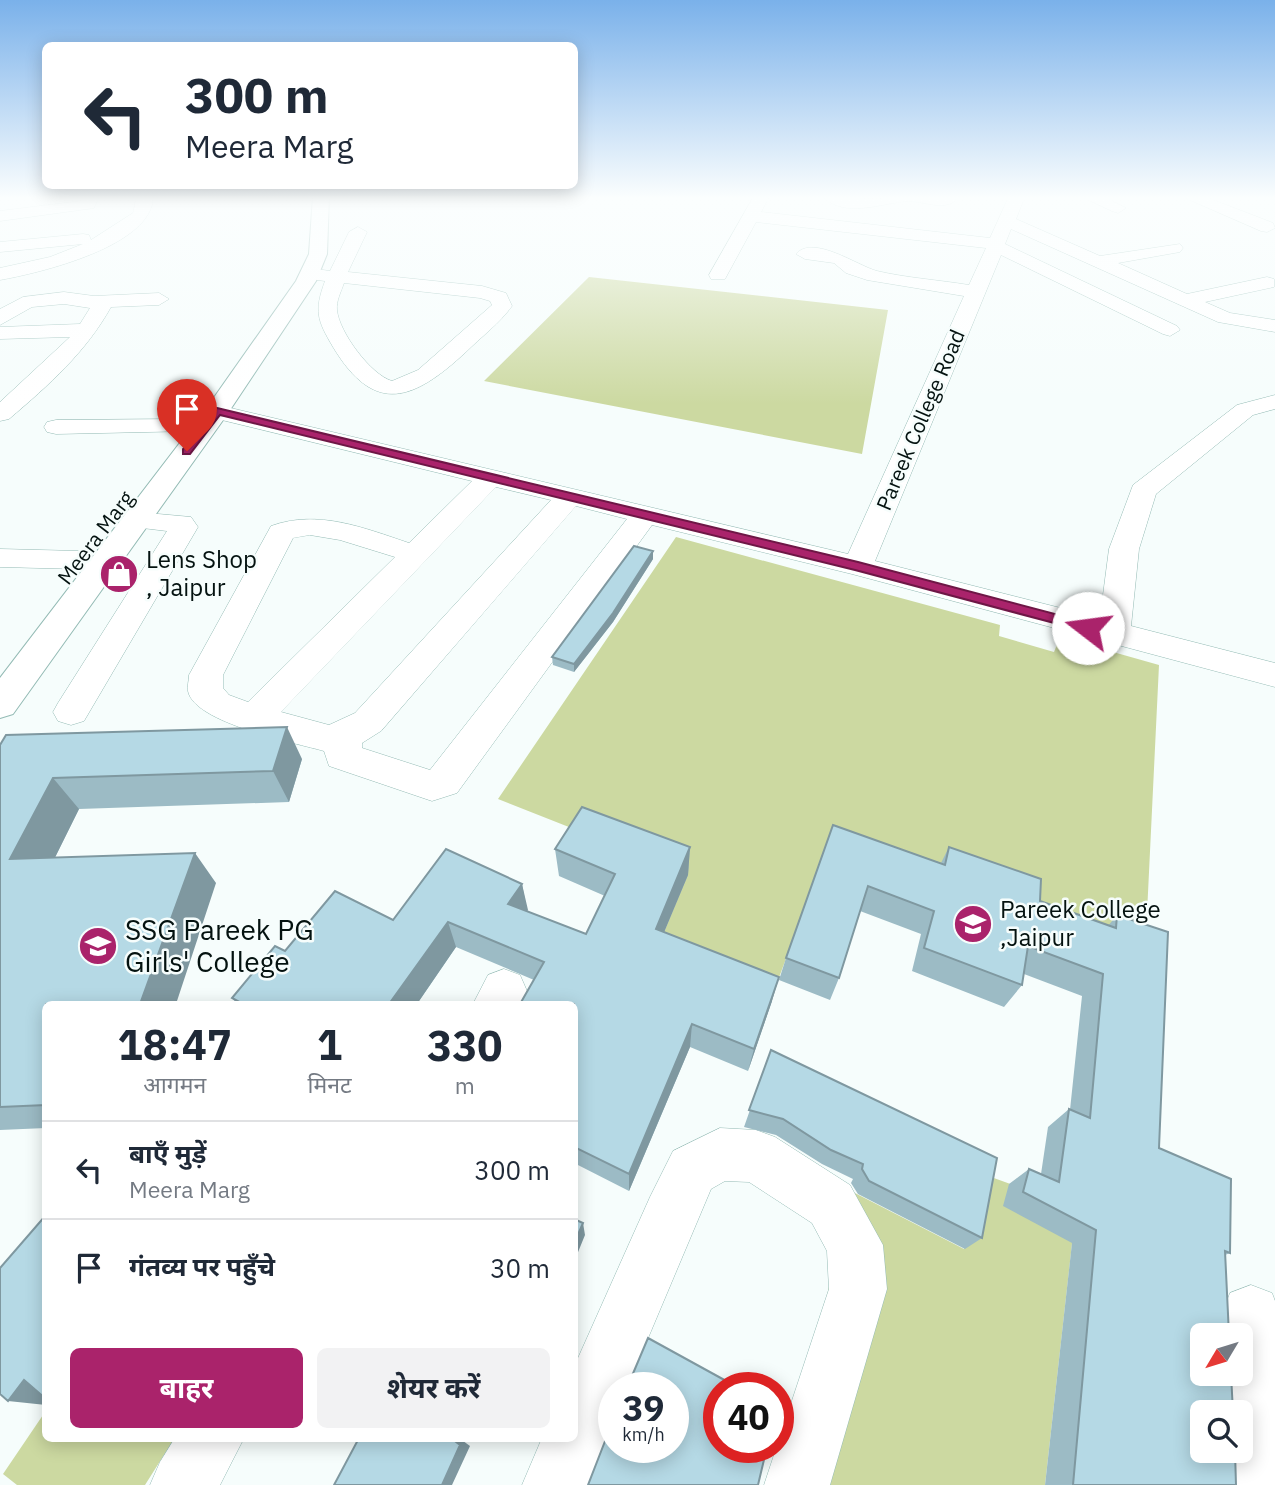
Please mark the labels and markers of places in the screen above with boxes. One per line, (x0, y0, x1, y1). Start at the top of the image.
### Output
pin (157, 379, 217, 451)
place label: Lens Shop , Jaipur (146, 543, 257, 603)
shop icon: Lens Shop , Jaipur (98, 553, 140, 595)
place label: Pareek College ,Jaipur (1000, 893, 1161, 953)
school or university icon: Pareek College ,Jaipur (952, 903, 994, 945)
place label: SSG Pareek PG Girls' College (125, 911, 314, 980)
school or university icon: SSG Pareek PG Girls' College (77, 925, 119, 967)

